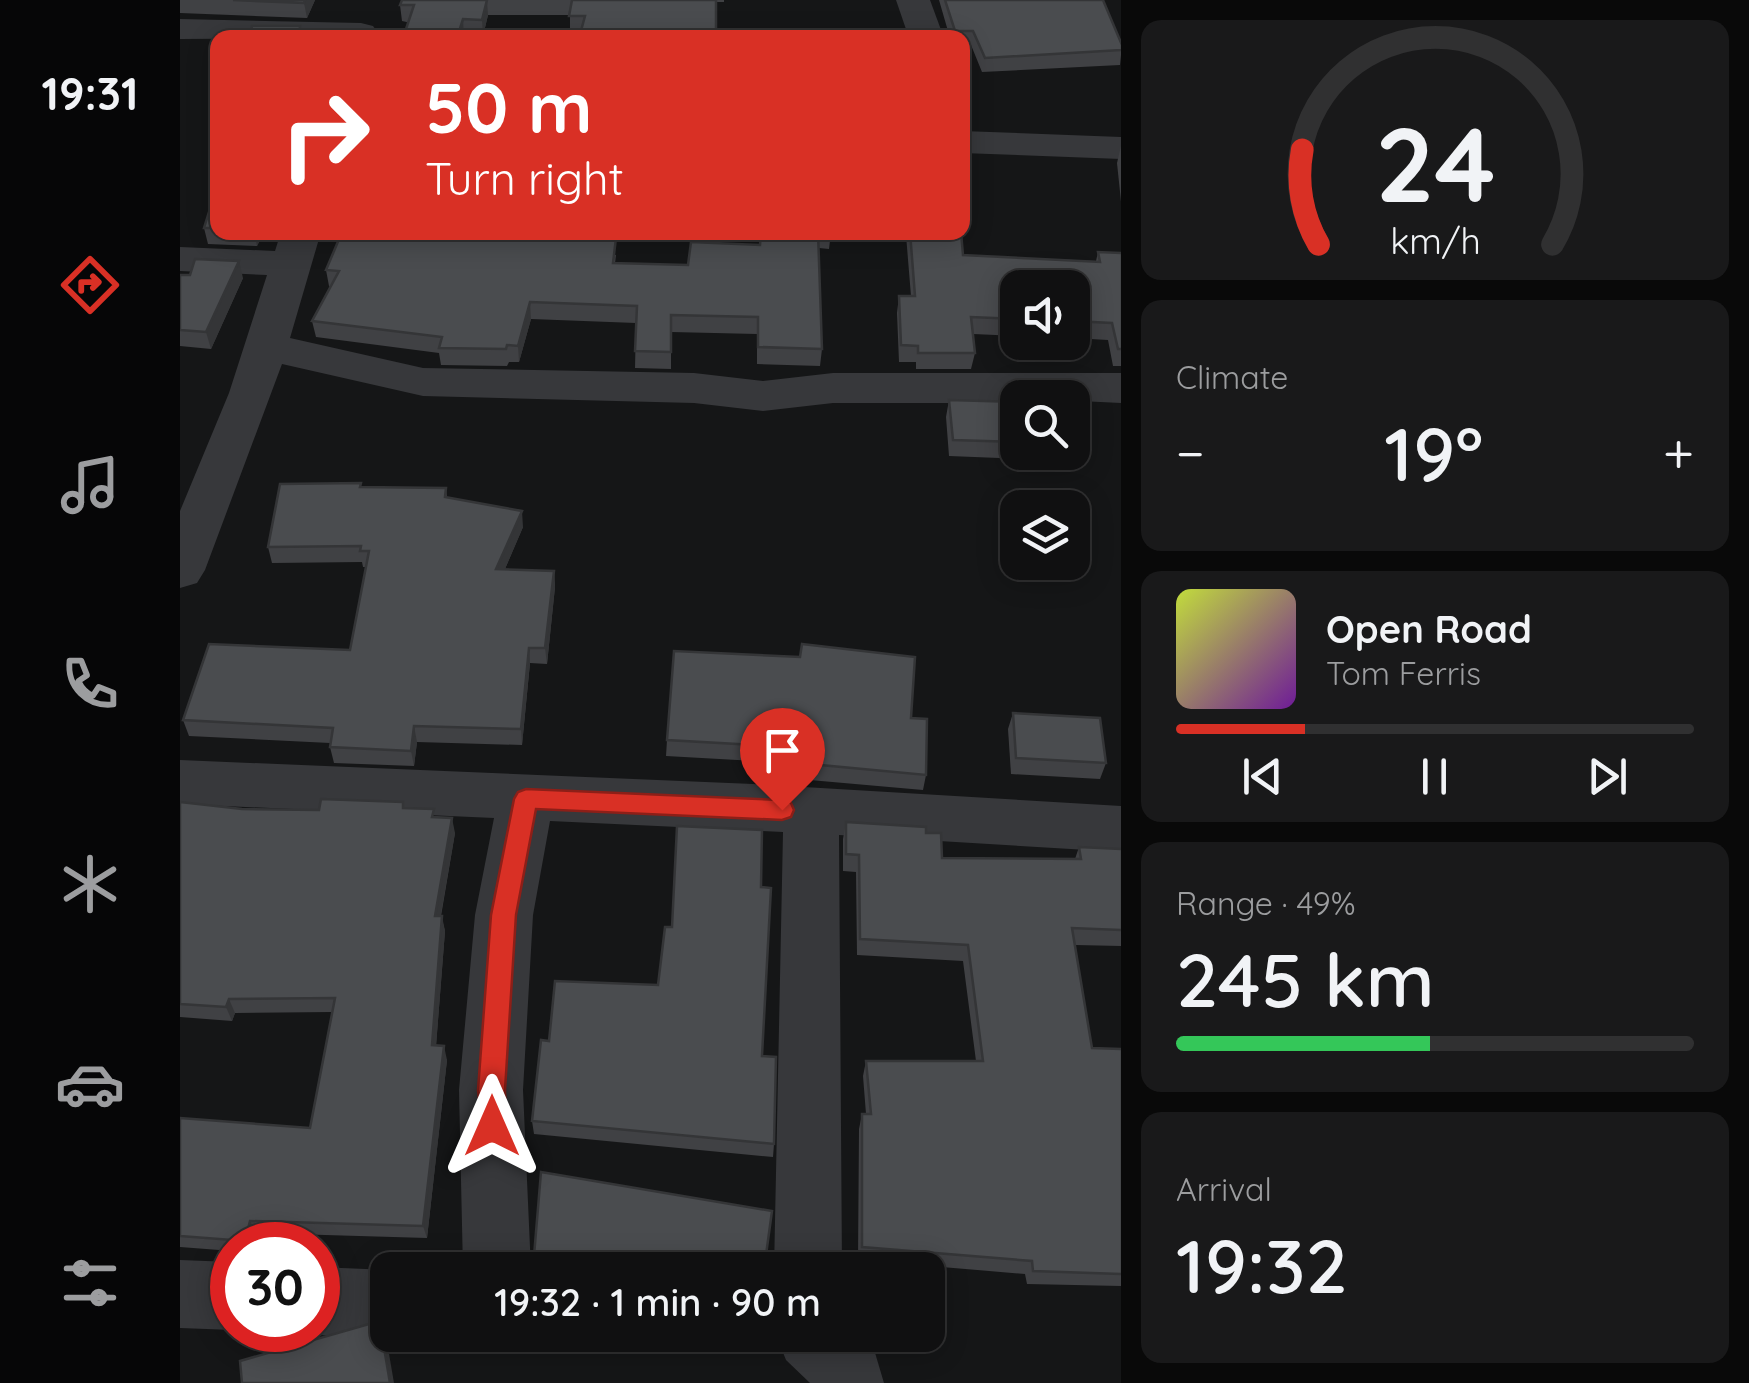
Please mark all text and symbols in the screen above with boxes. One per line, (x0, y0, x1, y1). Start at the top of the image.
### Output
text: 50 m (425, 63, 592, 151)
text: 19:31 (41, 65, 139, 121)
icon: right (260, 70, 390, 200)
text: 24 (1375, 98, 1495, 228)
text: Turn right (425, 150, 624, 206)
text: km/h (1390, 218, 1480, 263)
icon: directions (55, 250, 125, 320)
map controls (1000, 270, 1090, 580)
button: sound (1000, 270, 1090, 360)
text: Climate (1176, 357, 1288, 397)
button: search (1000, 380, 1090, 470)
text: 19° (1384, 406, 1483, 500)
text: − (1176, 418, 1205, 487)
text: + (1663, 418, 1694, 487)
icon: music (55, 450, 125, 520)
button: layers (1000, 490, 1090, 580)
text: Open Road (1326, 605, 1532, 653)
icon: phone (55, 649, 125, 719)
text: Tom Ferris (1326, 653, 1481, 693)
pin (740, 708, 825, 811)
icon: arrive (755, 723, 810, 778)
icon: previous (1235, 749, 1290, 804)
icon: pause (1407, 749, 1462, 804)
icon: next (1580, 749, 1635, 804)
icon: climate (55, 849, 125, 919)
text: Range · 49% (1176, 883, 1356, 923)
text: 245 km (1176, 932, 1435, 1026)
icon: car (55, 1049, 125, 1119)
position arrow (440, 1074, 544, 1178)
text: Arrival (1176, 1169, 1272, 1209)
text: 19:32 (1176, 1218, 1348, 1312)
speed limit sign: 30 (210, 1222, 340, 1352)
icon: filters (55, 1248, 125, 1318)
text: 19:32 · 1 min · 90 m (494, 1278, 821, 1326)

